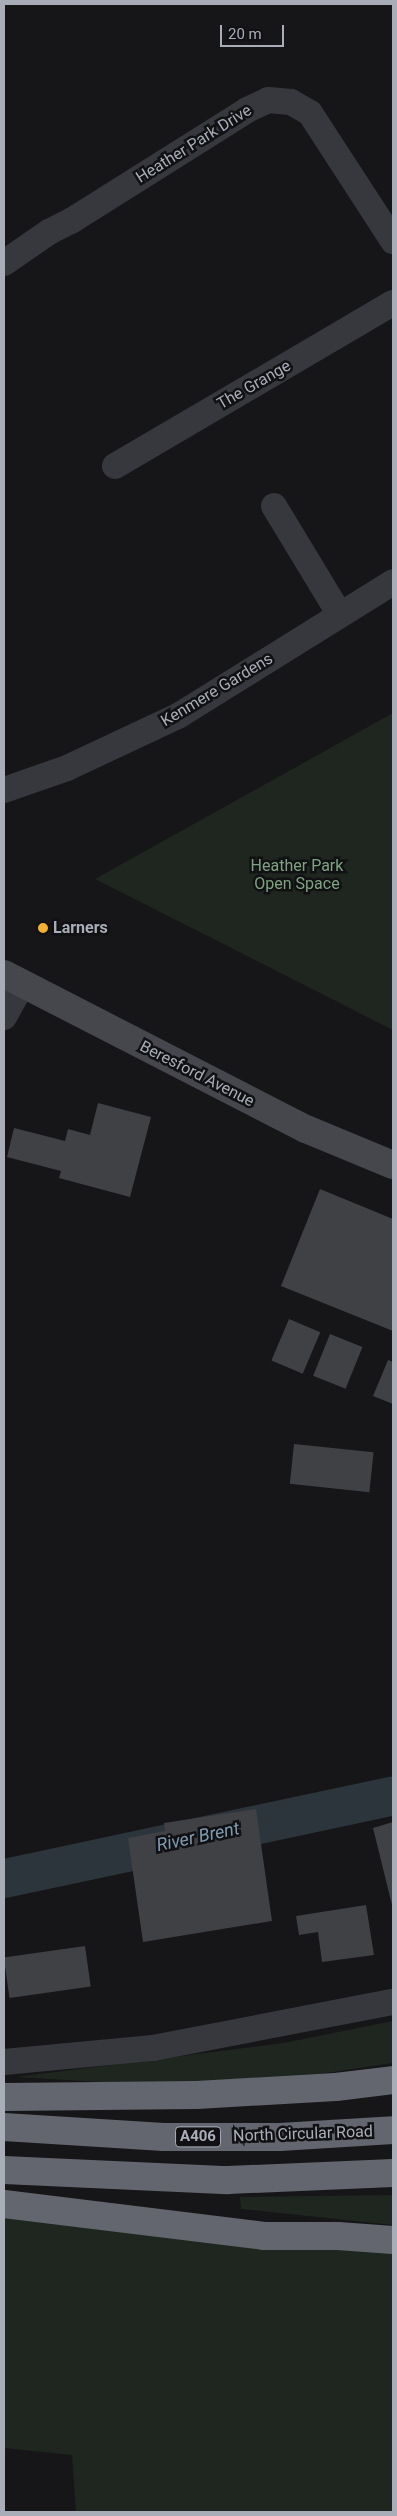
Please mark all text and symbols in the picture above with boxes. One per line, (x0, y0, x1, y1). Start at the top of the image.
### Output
scale bar (222, 15, 286, 47)
text: 20 m (228, 25, 262, 43)
street label: Heather Park Drive (133, 101, 255, 187)
street label: The Grange (214, 356, 294, 414)
street label: Kenmere Gardens (158, 649, 276, 731)
park label: Heather Park Open Space (251, 856, 343, 894)
place label: Larners (53, 918, 108, 938)
marker: Larners (37, 922, 49, 934)
street label: Beresford Avenue (137, 1037, 257, 1111)
water label: River Brent (155, 1818, 241, 1856)
street label: North Circular Road (233, 2122, 373, 2146)
road number: A406 (174, 2124, 222, 2150)

